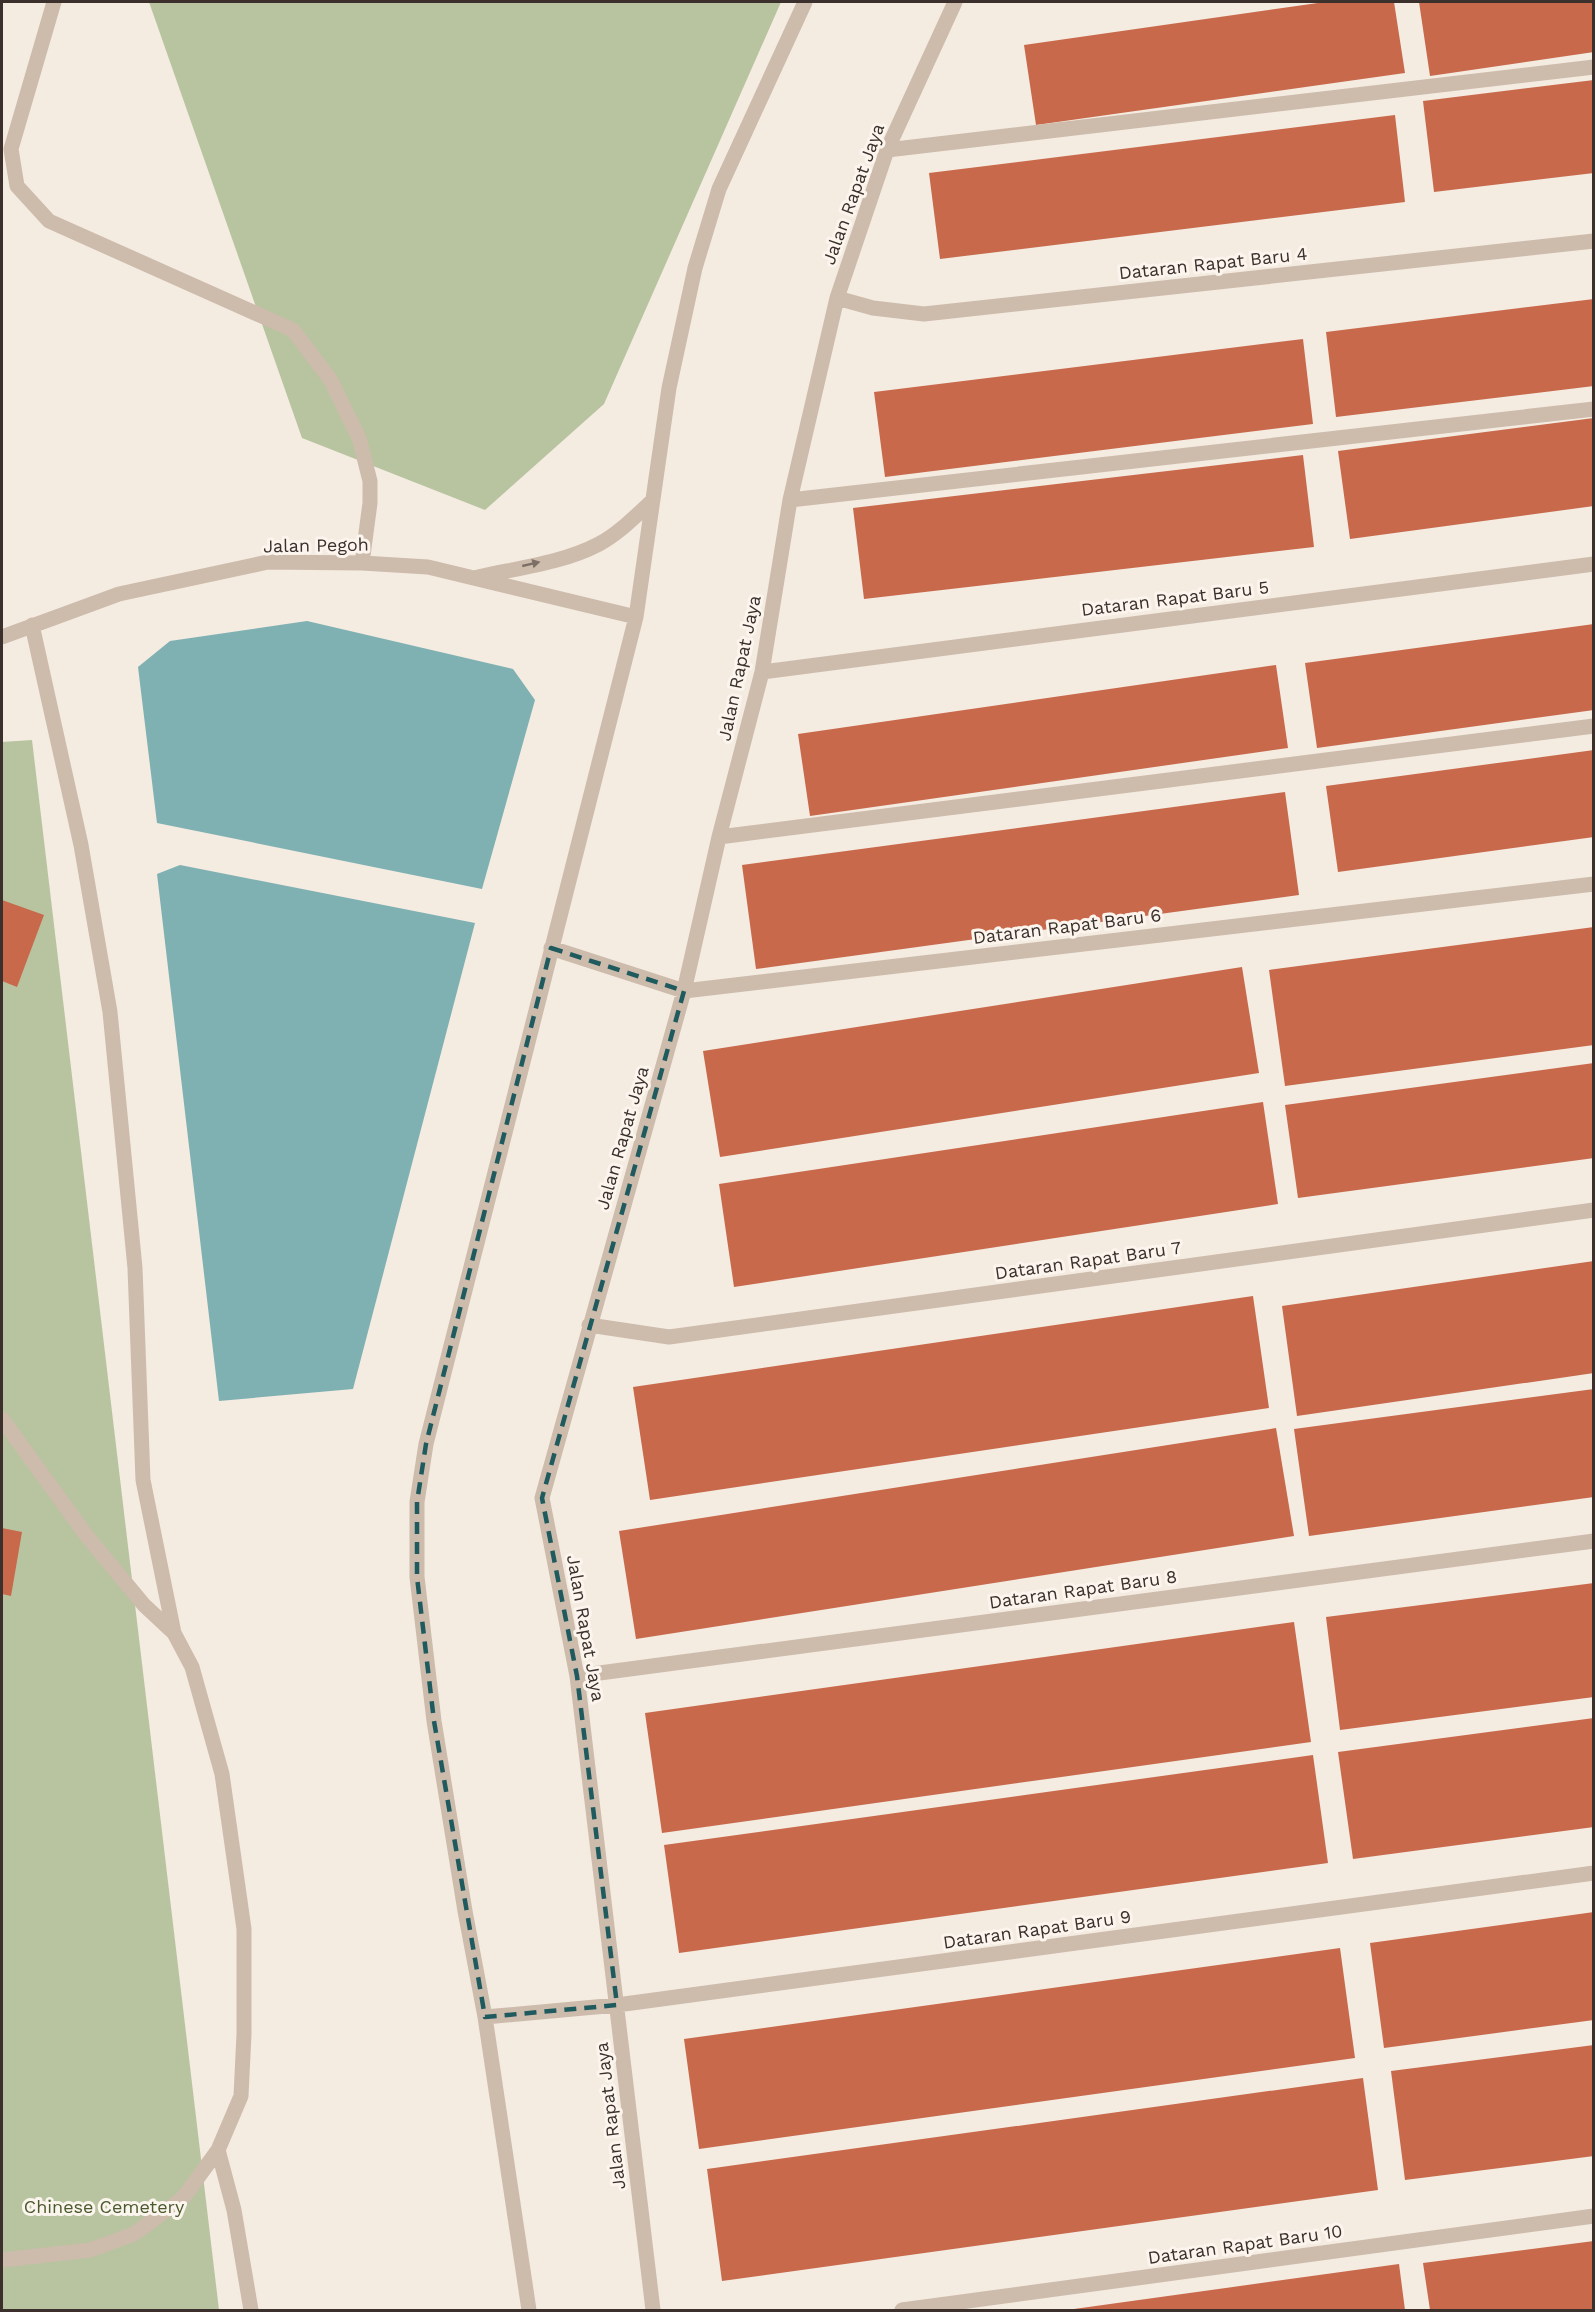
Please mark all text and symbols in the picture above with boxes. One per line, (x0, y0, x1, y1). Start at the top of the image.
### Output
street label: Jalan Rapat Jaya (818, 121, 888, 267)
street label: Dataran Rapat Baru 4 (1118, 243, 1308, 283)
street label: Jalan Pegoh (263, 534, 369, 556)
one-way arrow (522, 559, 541, 569)
street label: Dataran Rapat Baru 5 (1080, 576, 1270, 620)
street label: Jalan Rapat Jaya (713, 593, 765, 743)
street label: Dataran Rapat Baru 6 (972, 904, 1162, 948)
street label: Jalan Rapat Jaya (591, 1064, 653, 1212)
street label: Dataran Rapat Baru 7 (993, 1237, 1183, 1283)
street label: Jalan Rapat Jaya (563, 1553, 609, 1703)
street label: Dataran Rapat Baru 8 (988, 1565, 1178, 1613)
street label: Dataran Rapat Baru 9 (942, 1905, 1132, 1953)
street label: Jalan Rapat Jaya (591, 2041, 629, 2191)
park label: Chinese Cemetery (24, 2196, 185, 2217)
street label: Dataran Rapat Baru 10 (1146, 2220, 1344, 2268)

